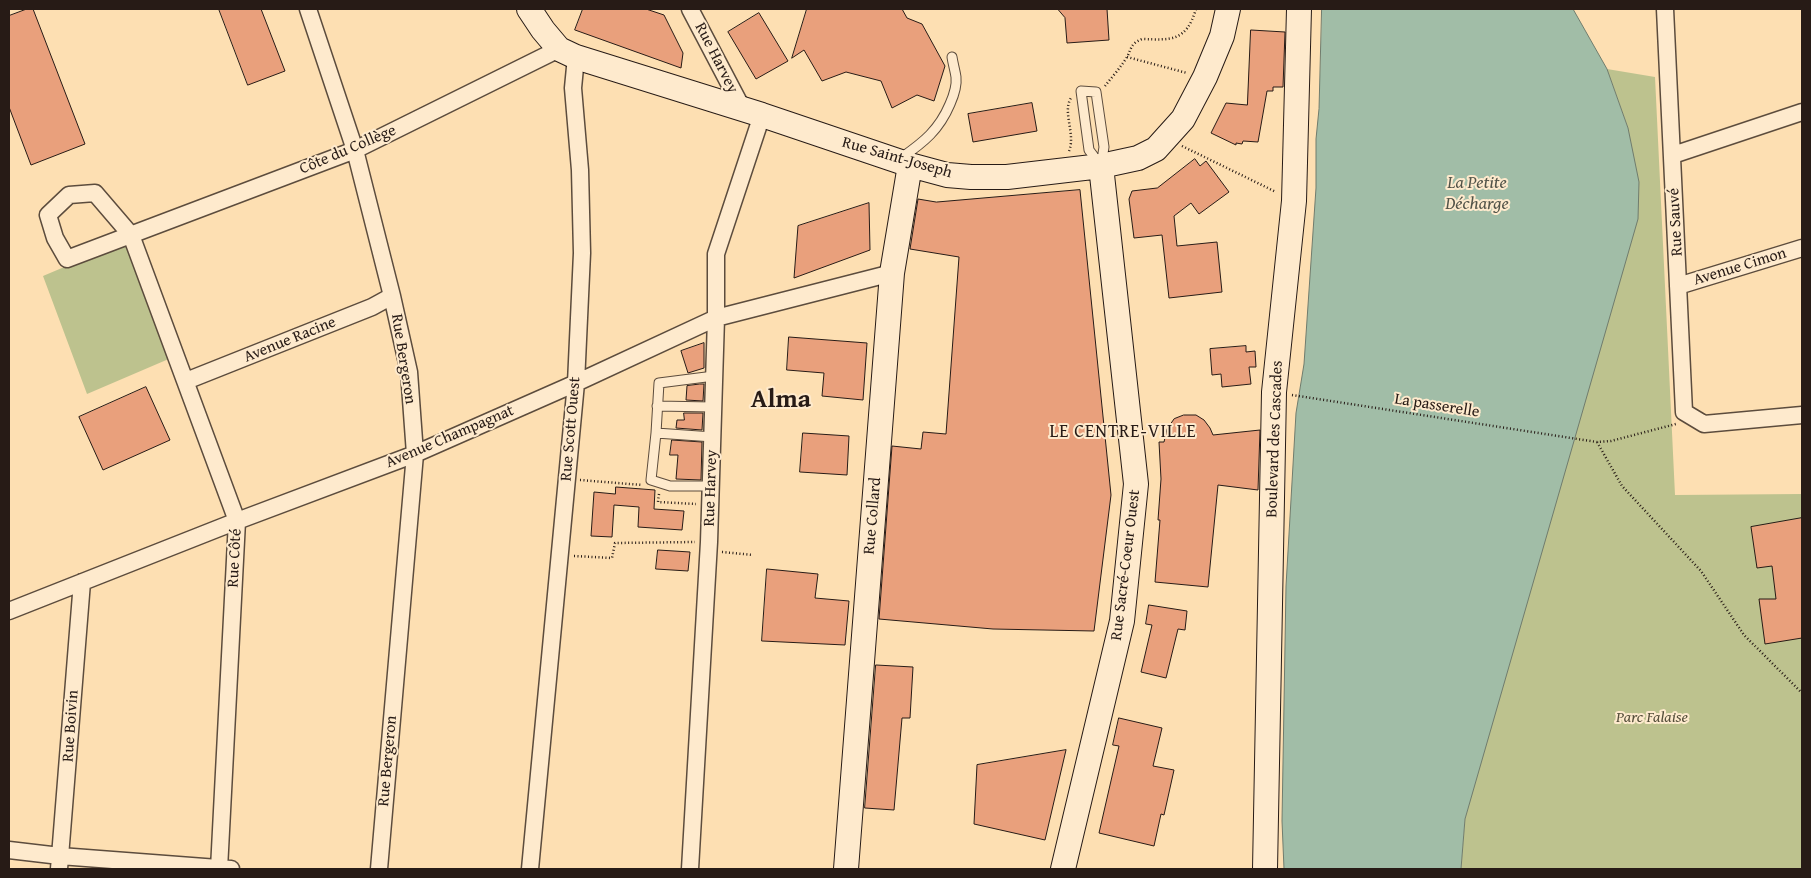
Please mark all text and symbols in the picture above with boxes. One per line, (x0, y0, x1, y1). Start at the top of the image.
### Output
street label: Rue Harvey (690, 19, 742, 97)
street label: Côte du Collège (297, 121, 399, 179)
street label: Rue Saint-Joseph (840, 133, 954, 183)
water label: La Petite Décharge (1445, 172, 1509, 214)
street label: Rue Sauvé (1665, 187, 1687, 257)
street label: Avenue Cimon (1691, 244, 1789, 290)
street label: Avenue Racine (241, 313, 339, 367)
street label: Rue Bergeron (386, 313, 420, 405)
street label: Boulevard des Cascades (1263, 360, 1287, 518)
street label: Rue Scott Ouest (557, 376, 585, 482)
district label: Alma (751, 384, 811, 416)
street label: La passerelle (1393, 390, 1481, 422)
street label: Avenue Champagnat (383, 401, 517, 473)
district label: LE CENTRE-VILLE (1048, 421, 1198, 443)
street label: Rue Harvey (700, 449, 722, 527)
street label: Rue Collard (860, 477, 886, 555)
street label: Rue Sacré-Coeur Ouest (1107, 488, 1145, 642)
street label: Rue Côté (224, 528, 246, 588)
street label: Rue Boivin (59, 689, 83, 763)
park label: Parc Falaise (1616, 708, 1688, 728)
street label: Rue Bergeron (374, 715, 402, 807)

